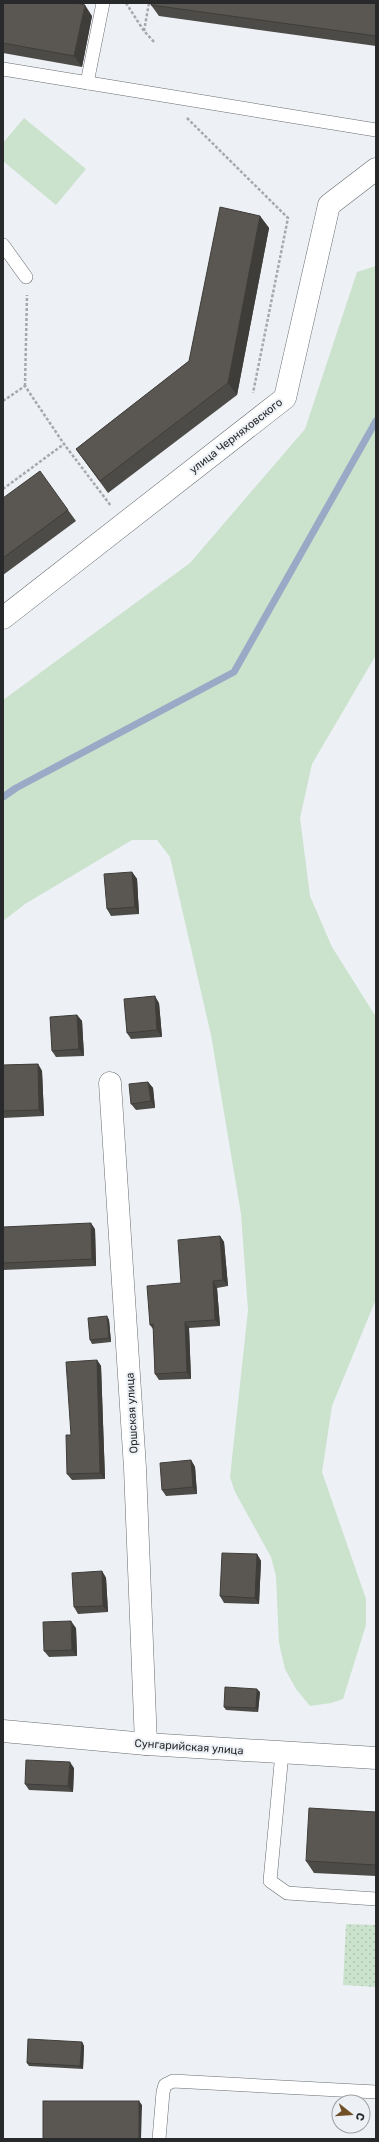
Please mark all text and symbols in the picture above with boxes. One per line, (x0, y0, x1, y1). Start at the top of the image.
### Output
street label: улица Черняховского (187, 396, 285, 476)
street label: Оршская улица (123, 1372, 141, 1454)
street label: Сунгарийская улица (134, 1737, 244, 1757)
north arrow (331, 2094, 371, 2134)
text: С (353, 2111, 367, 2123)

